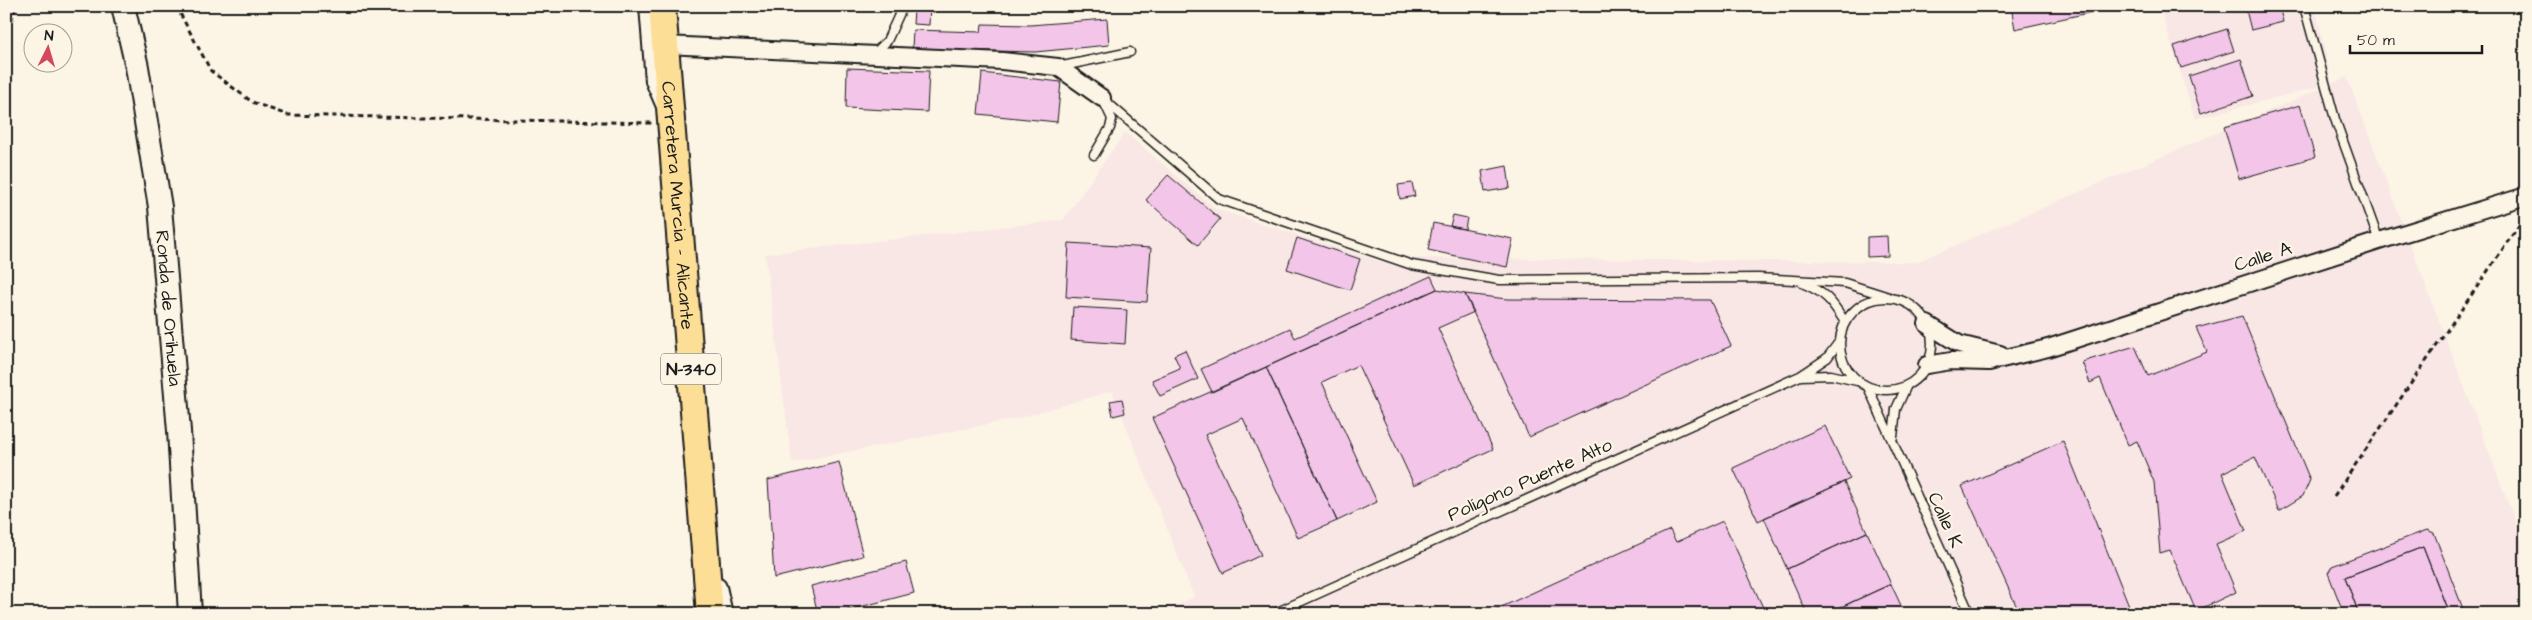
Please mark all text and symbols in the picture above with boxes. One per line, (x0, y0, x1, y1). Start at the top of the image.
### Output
north arrow (22, 22, 72, 72)
scale bar (2350, 22, 2482, 54)
text: N (44, 26, 55, 46)
text: 50 m (2357, 30, 2395, 51)
street label: Carretera Murcia - Alicante (654, 80, 701, 331)
street label: Ronda de Orihuela (149, 229, 189, 388)
street label: Calle A (2231, 235, 2295, 279)
road number: N-340 (661, 354, 721, 384)
street label: Polígono Puente Alto (1443, 431, 1617, 529)
street label: Calle K (1920, 488, 1970, 553)

